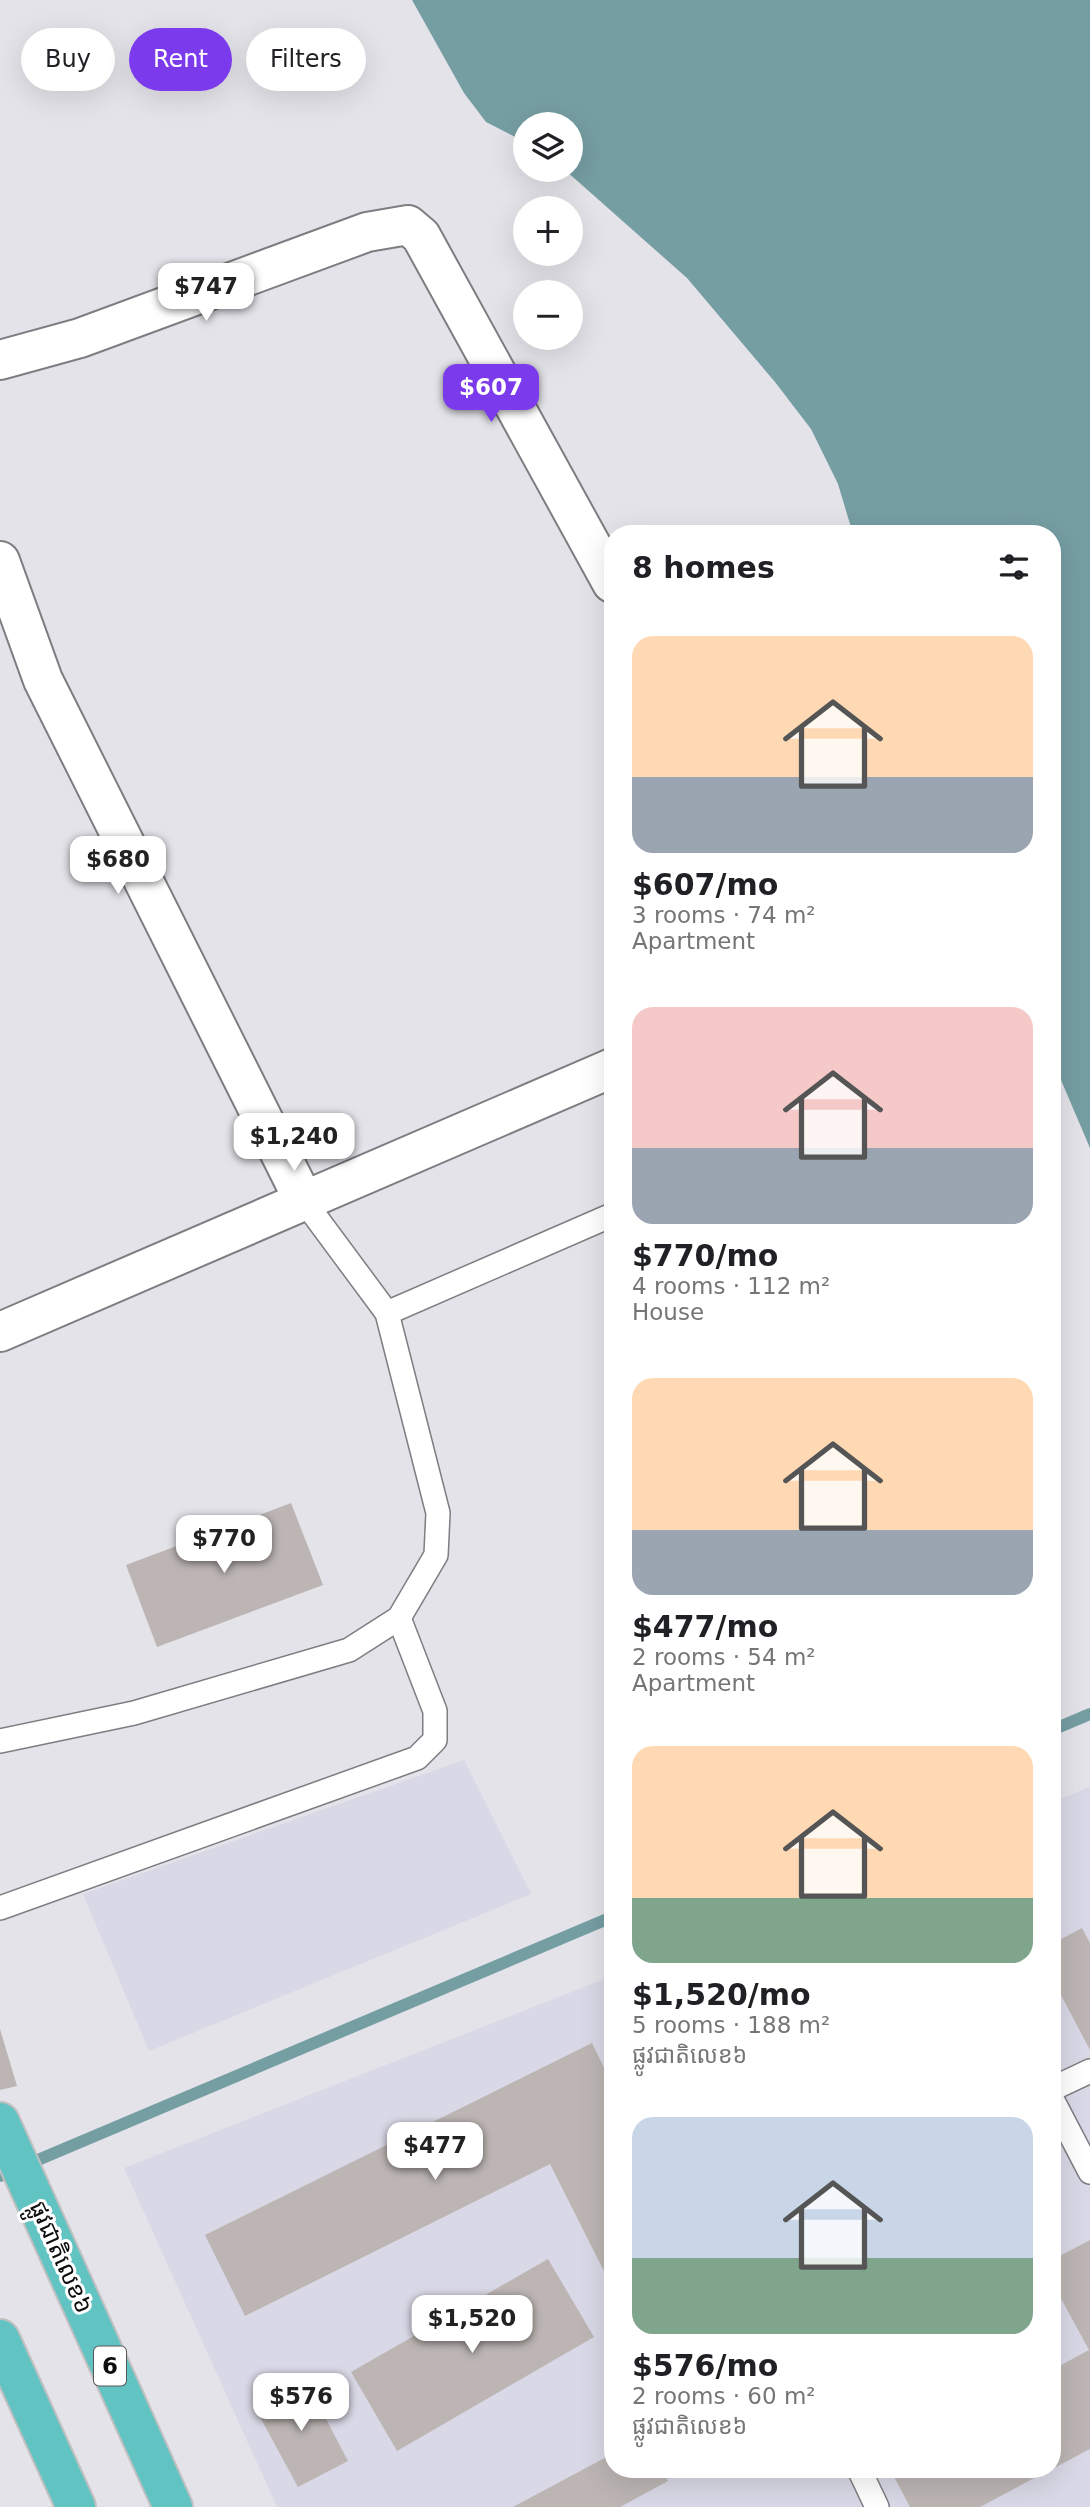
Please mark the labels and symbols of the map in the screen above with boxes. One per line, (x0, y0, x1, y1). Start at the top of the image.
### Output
pin: $747 (165, 264, 247, 323)
pin: $607 (450, 364, 532, 424)
pin: $680 (77, 836, 159, 896)
pin: $1,240 (237, 1114, 351, 1173)
pin: $770 (183, 1516, 265, 1575)
pin: $477 (394, 2122, 476, 2182)
street label: ផ្លូវជាតិលេខ៦ (16, 2196, 98, 2321)
pin: $1,520 (415, 2296, 529, 2355)
road number: 6 (94, 2346, 126, 2386)
pin: $576 (260, 2374, 342, 2433)

